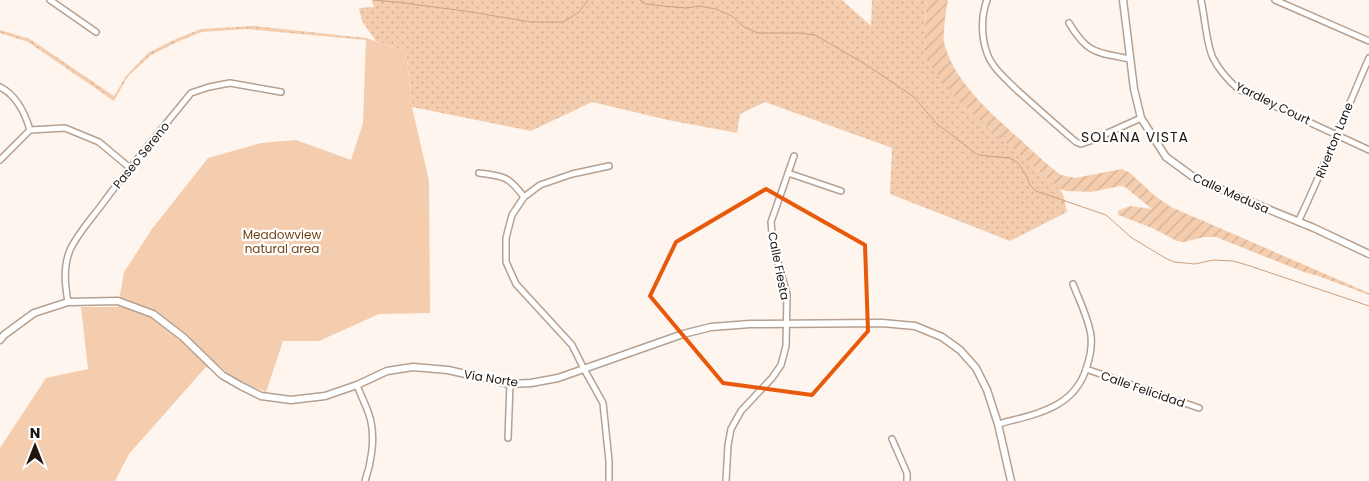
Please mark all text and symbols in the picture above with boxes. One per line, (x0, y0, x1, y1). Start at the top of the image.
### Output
street label: Yardley Court (1233, 77, 1313, 129)
street label: Riverton Lane (1311, 100, 1357, 180)
street label: Paseo Sereno (109, 118, 173, 192)
district label: SOLANA VISTA (1081, 127, 1189, 147)
street label: Calle Medusa (1190, 169, 1272, 217)
park label: Meadowview natural area (243, 226, 321, 257)
street label: Calle Fiesta (764, 230, 794, 302)
street label: Via Norte (463, 365, 519, 391)
street label: Calle Felicidad (1099, 367, 1187, 411)
north arrow (10, 421, 60, 471)
text: N (30, 423, 40, 443)

